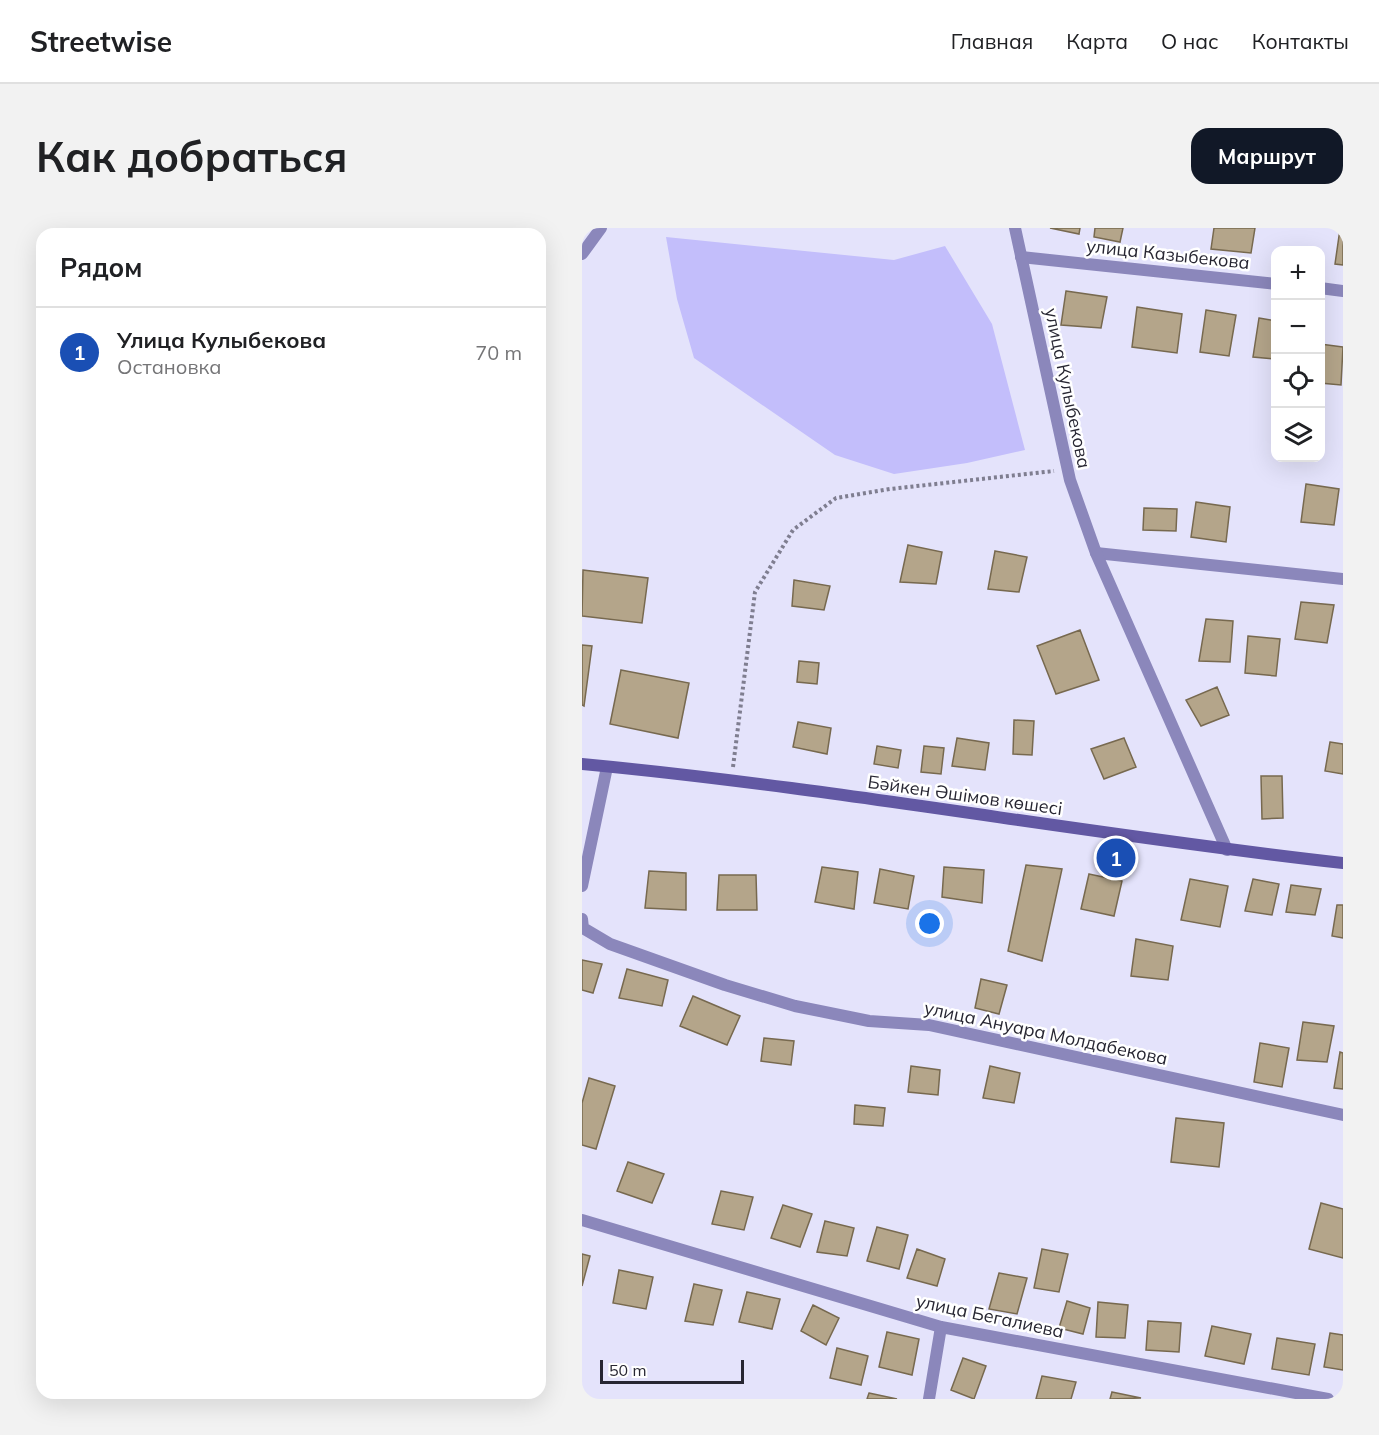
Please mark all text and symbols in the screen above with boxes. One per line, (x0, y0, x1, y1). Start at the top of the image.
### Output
text: Streetwise (30, 24, 172, 59)
text: Главная (951, 28, 1033, 54)
text: Карта (1066, 28, 1128, 54)
text: О нас (1161, 28, 1219, 54)
text: Контакты (1252, 28, 1349, 54)
button: Маршрут (1191, 128, 1343, 184)
text: Как добраться (36, 130, 348, 183)
street label: улица Казыбекова (1085, 234, 1251, 274)
map controls (1271, 246, 1325, 462)
button: + (1271, 246, 1325, 300)
text: Рядом (60, 251, 143, 284)
button: − (1271, 300, 1325, 354)
street label: улица Кулыбекова (1040, 306, 1096, 470)
text: Улица Кулыбекова (117, 326, 326, 354)
text: 1 (74, 340, 86, 365)
text: 70 m (475, 340, 522, 365)
text: Остановка (117, 354, 222, 379)
button: locate (1271, 354, 1325, 408)
button: layers (1271, 408, 1325, 462)
street label: Бәйкен Әшімов көшесі (866, 770, 1064, 820)
pin: 1 (1096, 836, 1136, 880)
your location (915, 909, 944, 938)
street label: улица Ануара Молдабекова (922, 996, 1170, 1070)
street label: улица Бегалиева (914, 1289, 1066, 1343)
scale bar (600, 1357, 744, 1384)
text: 50 m (609, 1360, 646, 1380)

